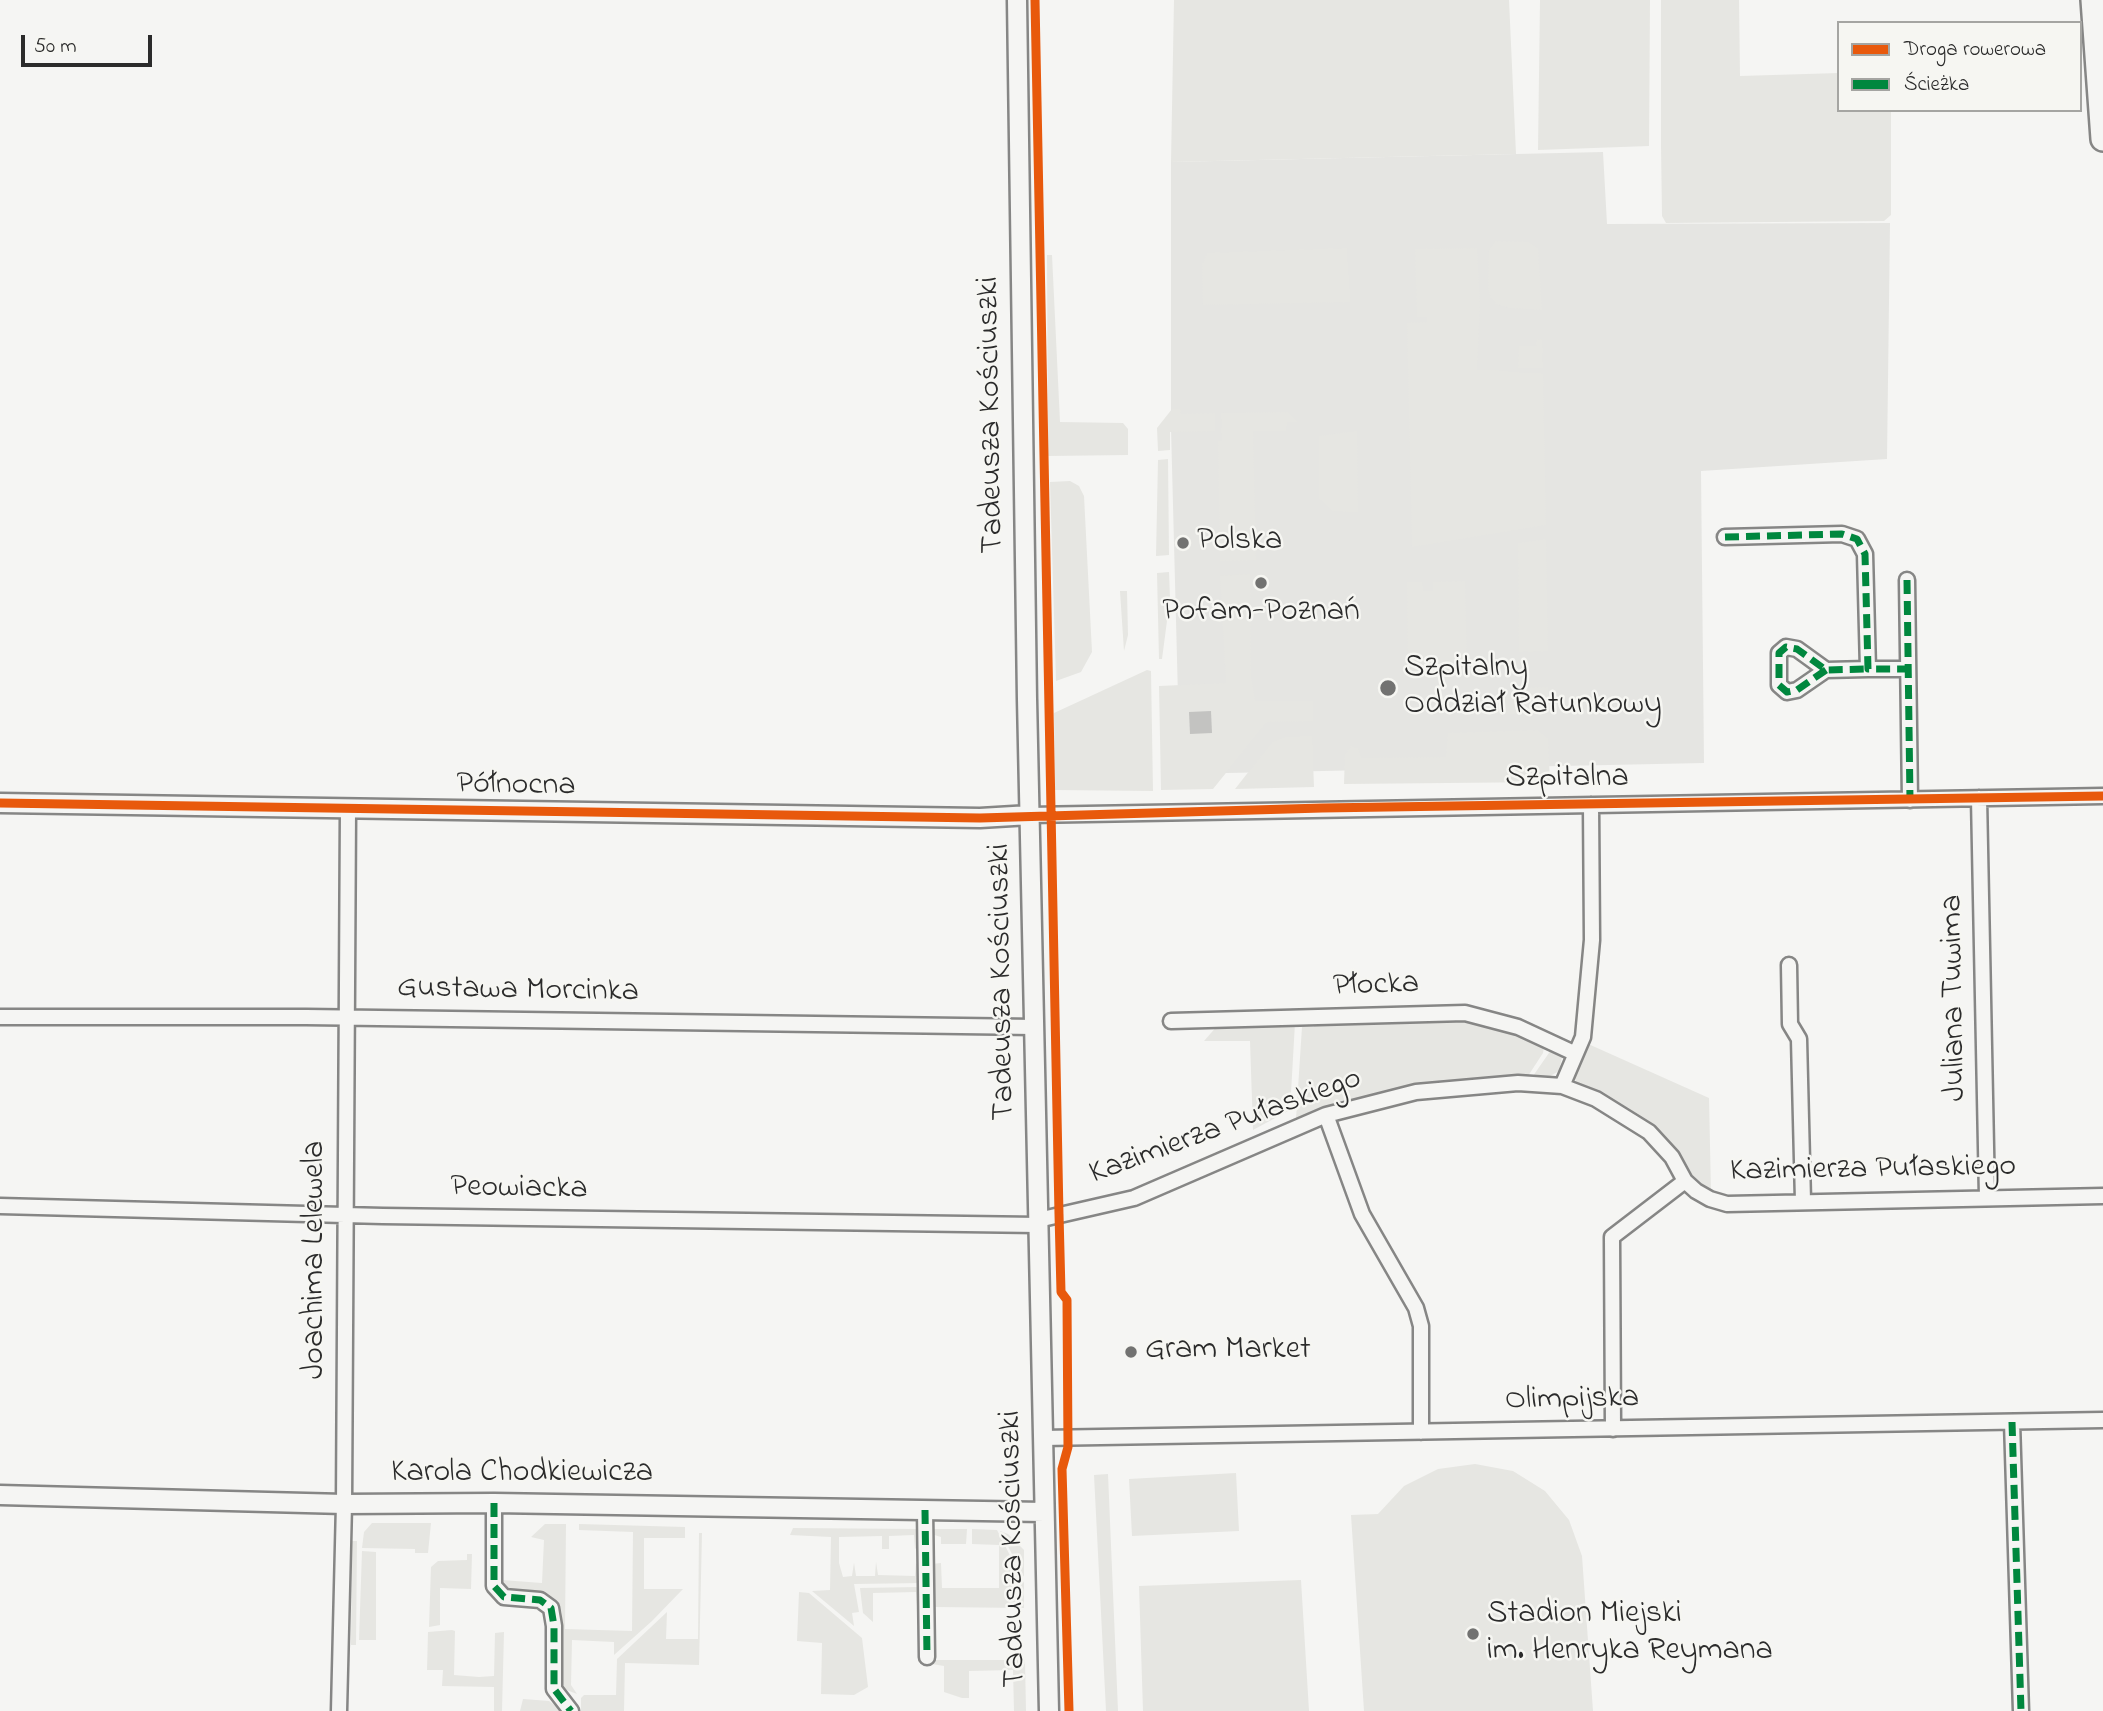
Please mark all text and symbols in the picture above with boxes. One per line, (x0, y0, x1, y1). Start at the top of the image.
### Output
scale bar (24, 21, 156, 65)
legend (1837, 21, 2082, 112)
text: 50 m (34, 32, 77, 62)
text: Droga rowerowa (1904, 35, 2046, 65)
text: Ścieżka (1904, 70, 1969, 100)
street label: Tadeusza Kościuszki (971, 276, 1015, 554)
place label: Polska (1197, 524, 1282, 562)
marker: Polska (1175, 535, 1191, 551)
marker: Pofam-Poznań (1253, 575, 1269, 591)
place label: Pofam-Poznań (1162, 595, 1360, 633)
place label: Szpitalny Oddział Ratunkowy (1404, 651, 1662, 726)
marker: Szpitalny Oddział Ratunkowy (1378, 678, 1398, 698)
street label: Szpitalna (1505, 761, 1629, 799)
street label: Północna (456, 767, 576, 807)
street label: Tadeusza Kościuszki (982, 843, 1026, 1121)
street label: Juliana Tuwima (1935, 894, 1977, 1102)
street label: Płocka (1332, 966, 1420, 1008)
street label: Gustawa Morcinka (397, 971, 639, 1013)
street label: Kazimierza Pułaskiego (1085, 1061, 1367, 1195)
street label: Joachima Lelewela (298, 1141, 336, 1379)
street label: Kazimierza Pułaskiego (1730, 1149, 2016, 1193)
street label: Peowiacka (450, 1170, 588, 1210)
place label: Gram Market (1145, 1333, 1311, 1371)
marker: Gram Market (1123, 1344, 1139, 1360)
street label: Olimpijska (1505, 1381, 1639, 1421)
street label: Tadeusza Kościuszki (993, 1410, 1037, 1688)
street label: Karola Chodkiewicza (391, 1456, 653, 1494)
place label: Stadion Miejski im. Henryka Reymana (1487, 1597, 1773, 1672)
marker: Stadion Miejski im. Henryka Reymana (1465, 1626, 1481, 1642)

